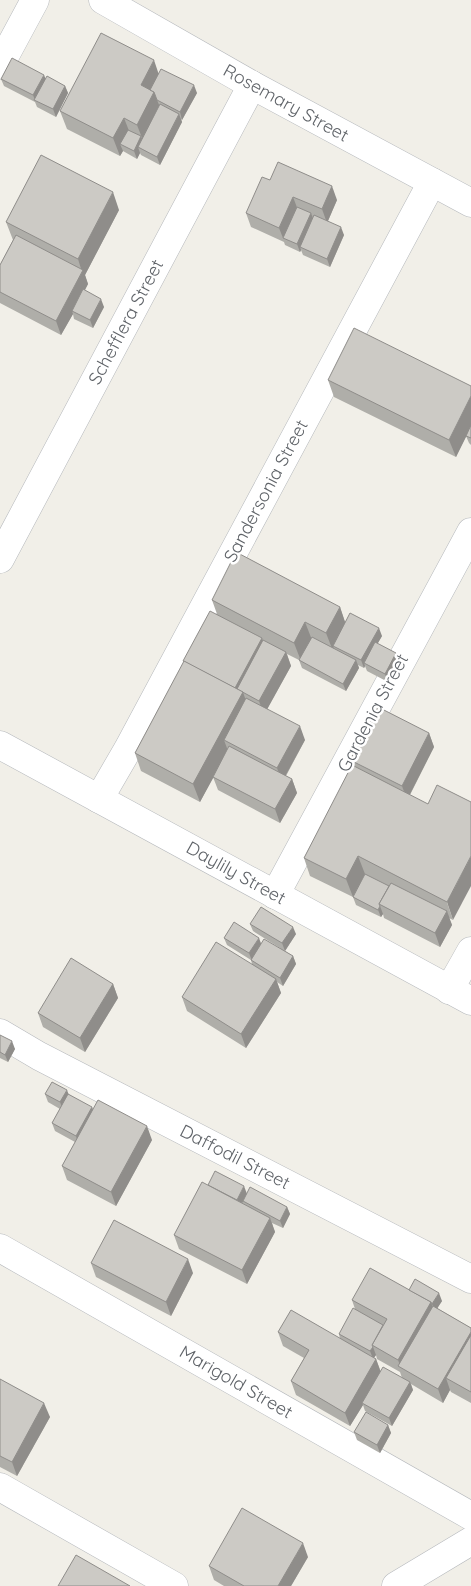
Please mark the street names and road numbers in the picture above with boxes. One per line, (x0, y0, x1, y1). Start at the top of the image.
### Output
street label: Rosemary Street (219, 59, 353, 147)
street label: Schefflera Street (83, 255, 168, 388)
street label: Sandersonia Street (218, 416, 313, 566)
street label: Gardenia Street (332, 650, 413, 776)
street label: Daylily Street (182, 836, 290, 909)
street label: Daffodil Street (176, 1119, 294, 1194)
street label: Marigold Street (175, 1340, 297, 1423)

